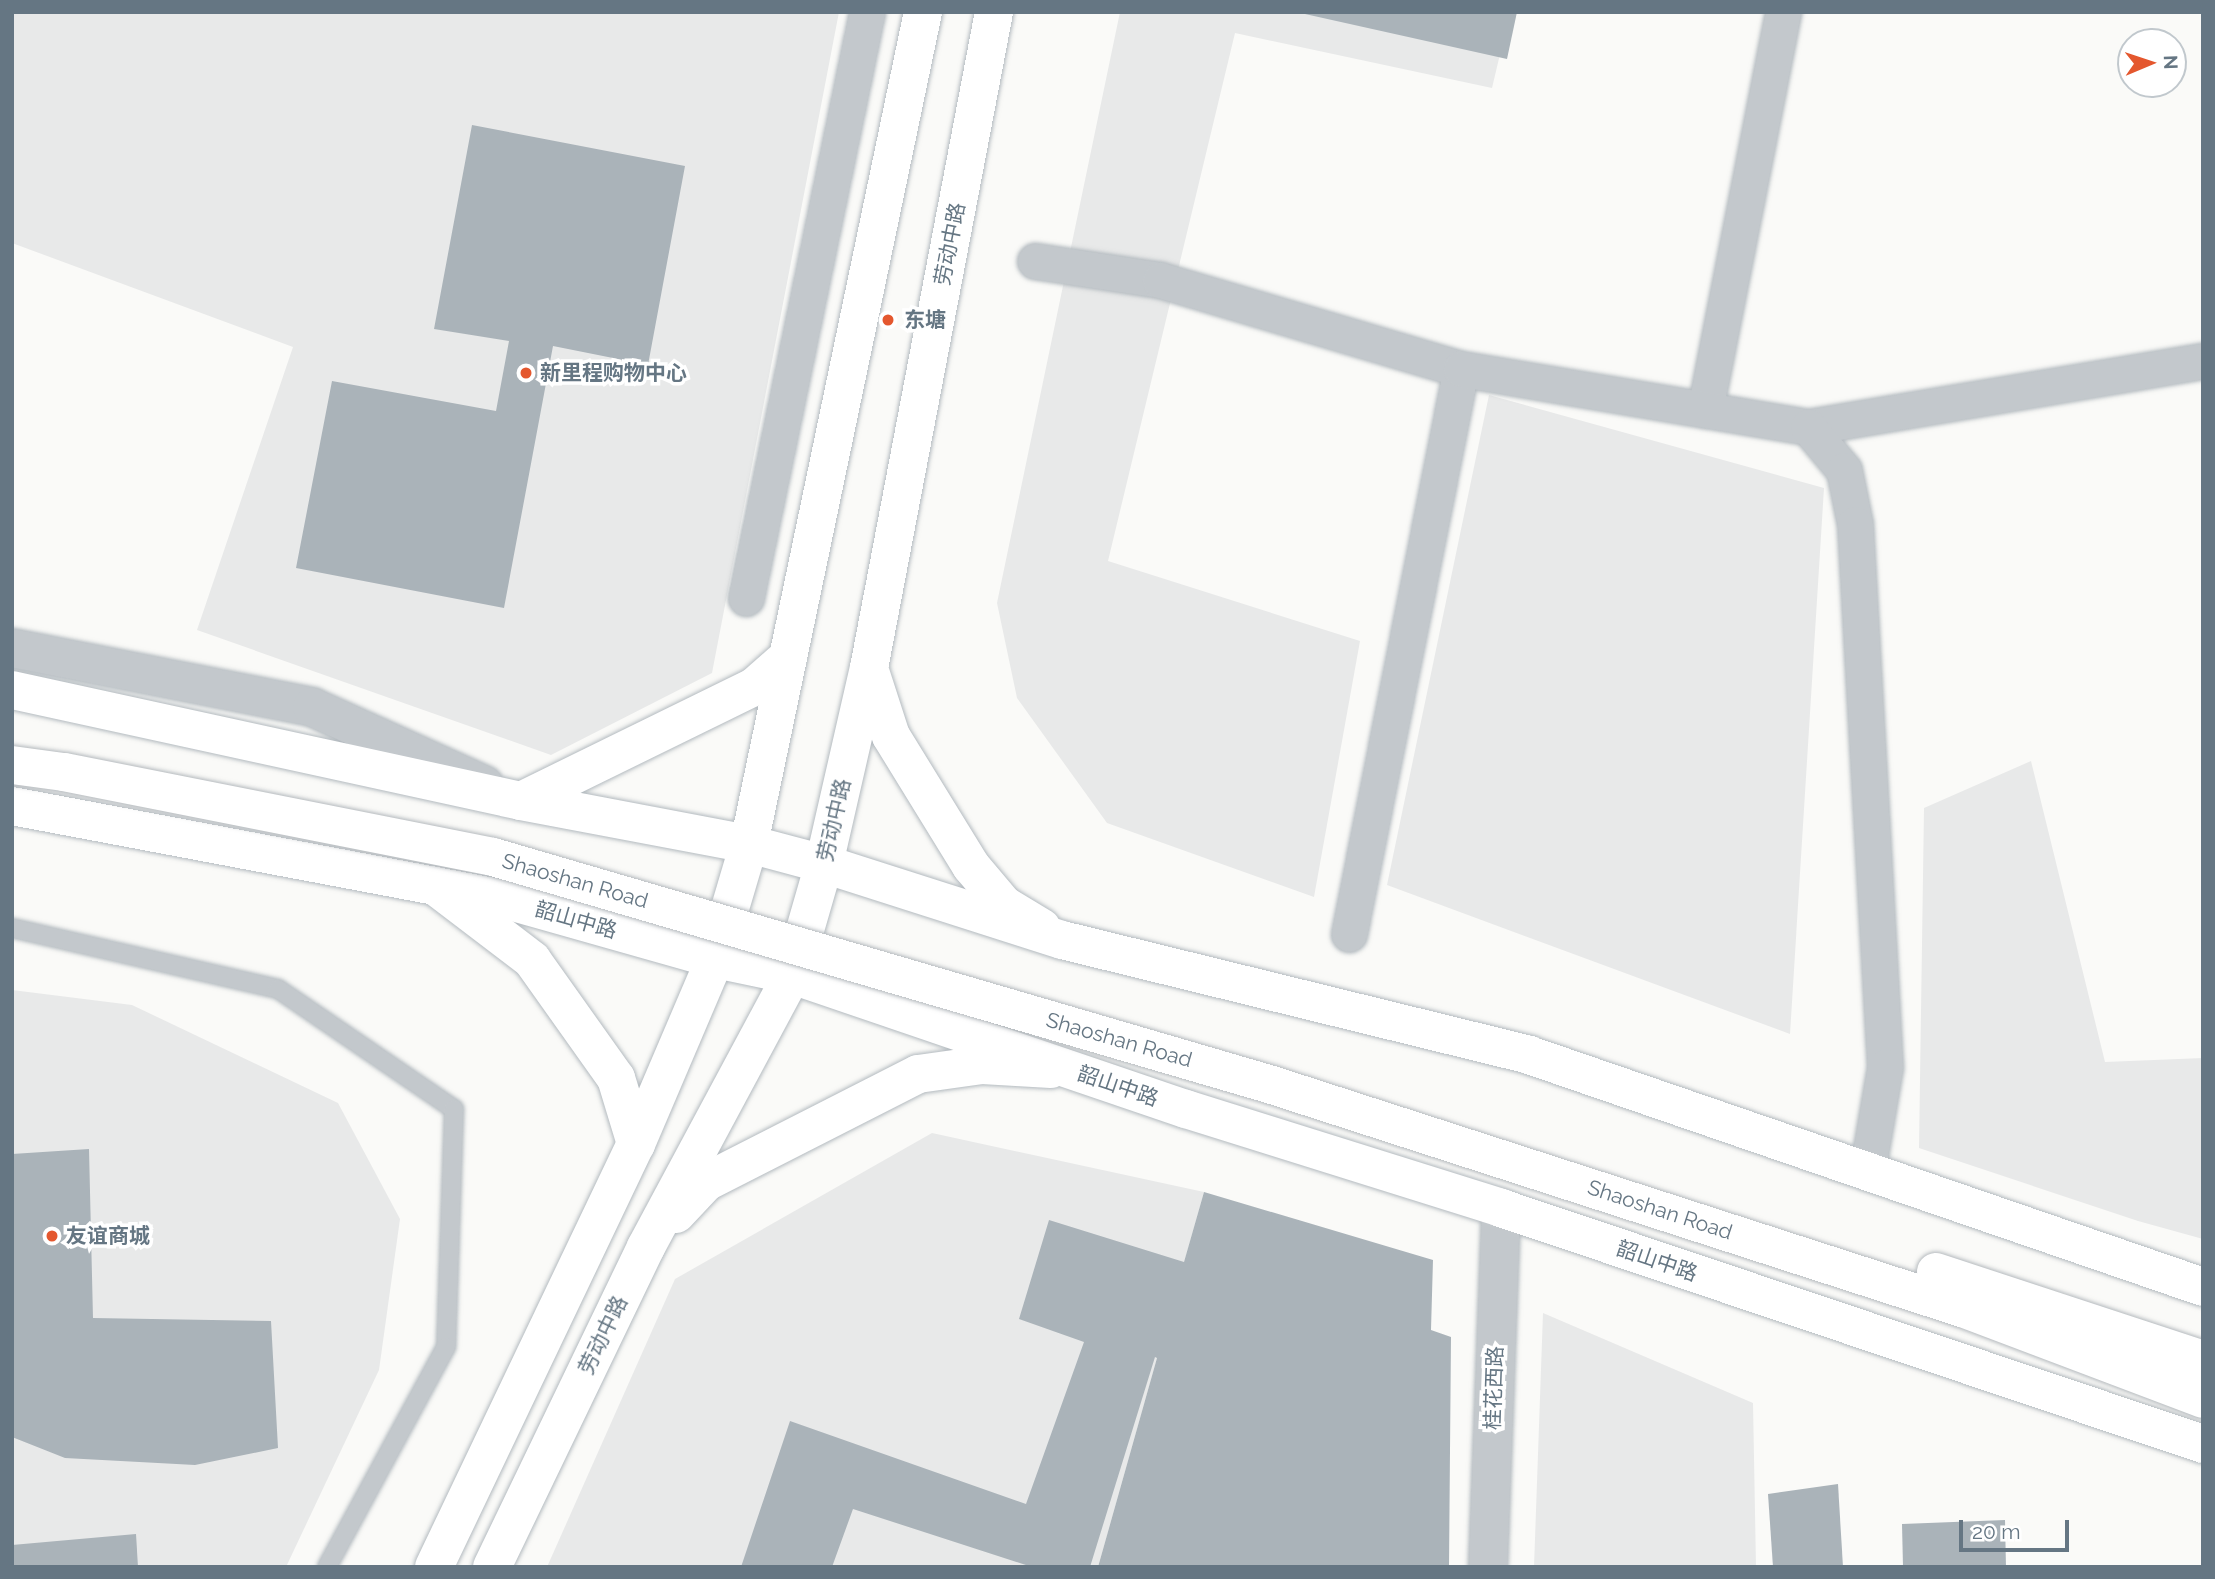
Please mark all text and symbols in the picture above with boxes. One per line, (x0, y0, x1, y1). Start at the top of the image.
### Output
north arrow (2117, 28, 2187, 98)
text: N (2160, 55, 2182, 70)
street label: 劳动中路 (930, 200, 970, 288)
place label: 东塘 (904, 307, 946, 333)
marker: 东塘 (878, 310, 898, 330)
place label: 新里程购物中心 (540, 360, 687, 386)
marker: 新里程购物中心 (518, 365, 534, 381)
street label: 劳动中路 (812, 776, 856, 864)
street label: Shaoshan Road (499, 848, 651, 914)
street label: 韶山中路 (532, 896, 620, 944)
street label: Shaoshan Road (1043, 1007, 1195, 1073)
street label: 韶山中路 (1074, 1060, 1162, 1112)
street label: Shaoshan Road (1584, 1175, 1736, 1245)
place label: 友谊商城 (66, 1223, 150, 1249)
marker: 友谊商城 (44, 1228, 60, 1244)
street label: 韶山中路 (1613, 1235, 1701, 1287)
street label: 劳动中路 (573, 1292, 633, 1378)
street label: 桂花西路 (1480, 1346, 1508, 1430)
scale bar (1963, 1506, 2073, 1550)
text: 20 m (1972, 1519, 2020, 1544)

